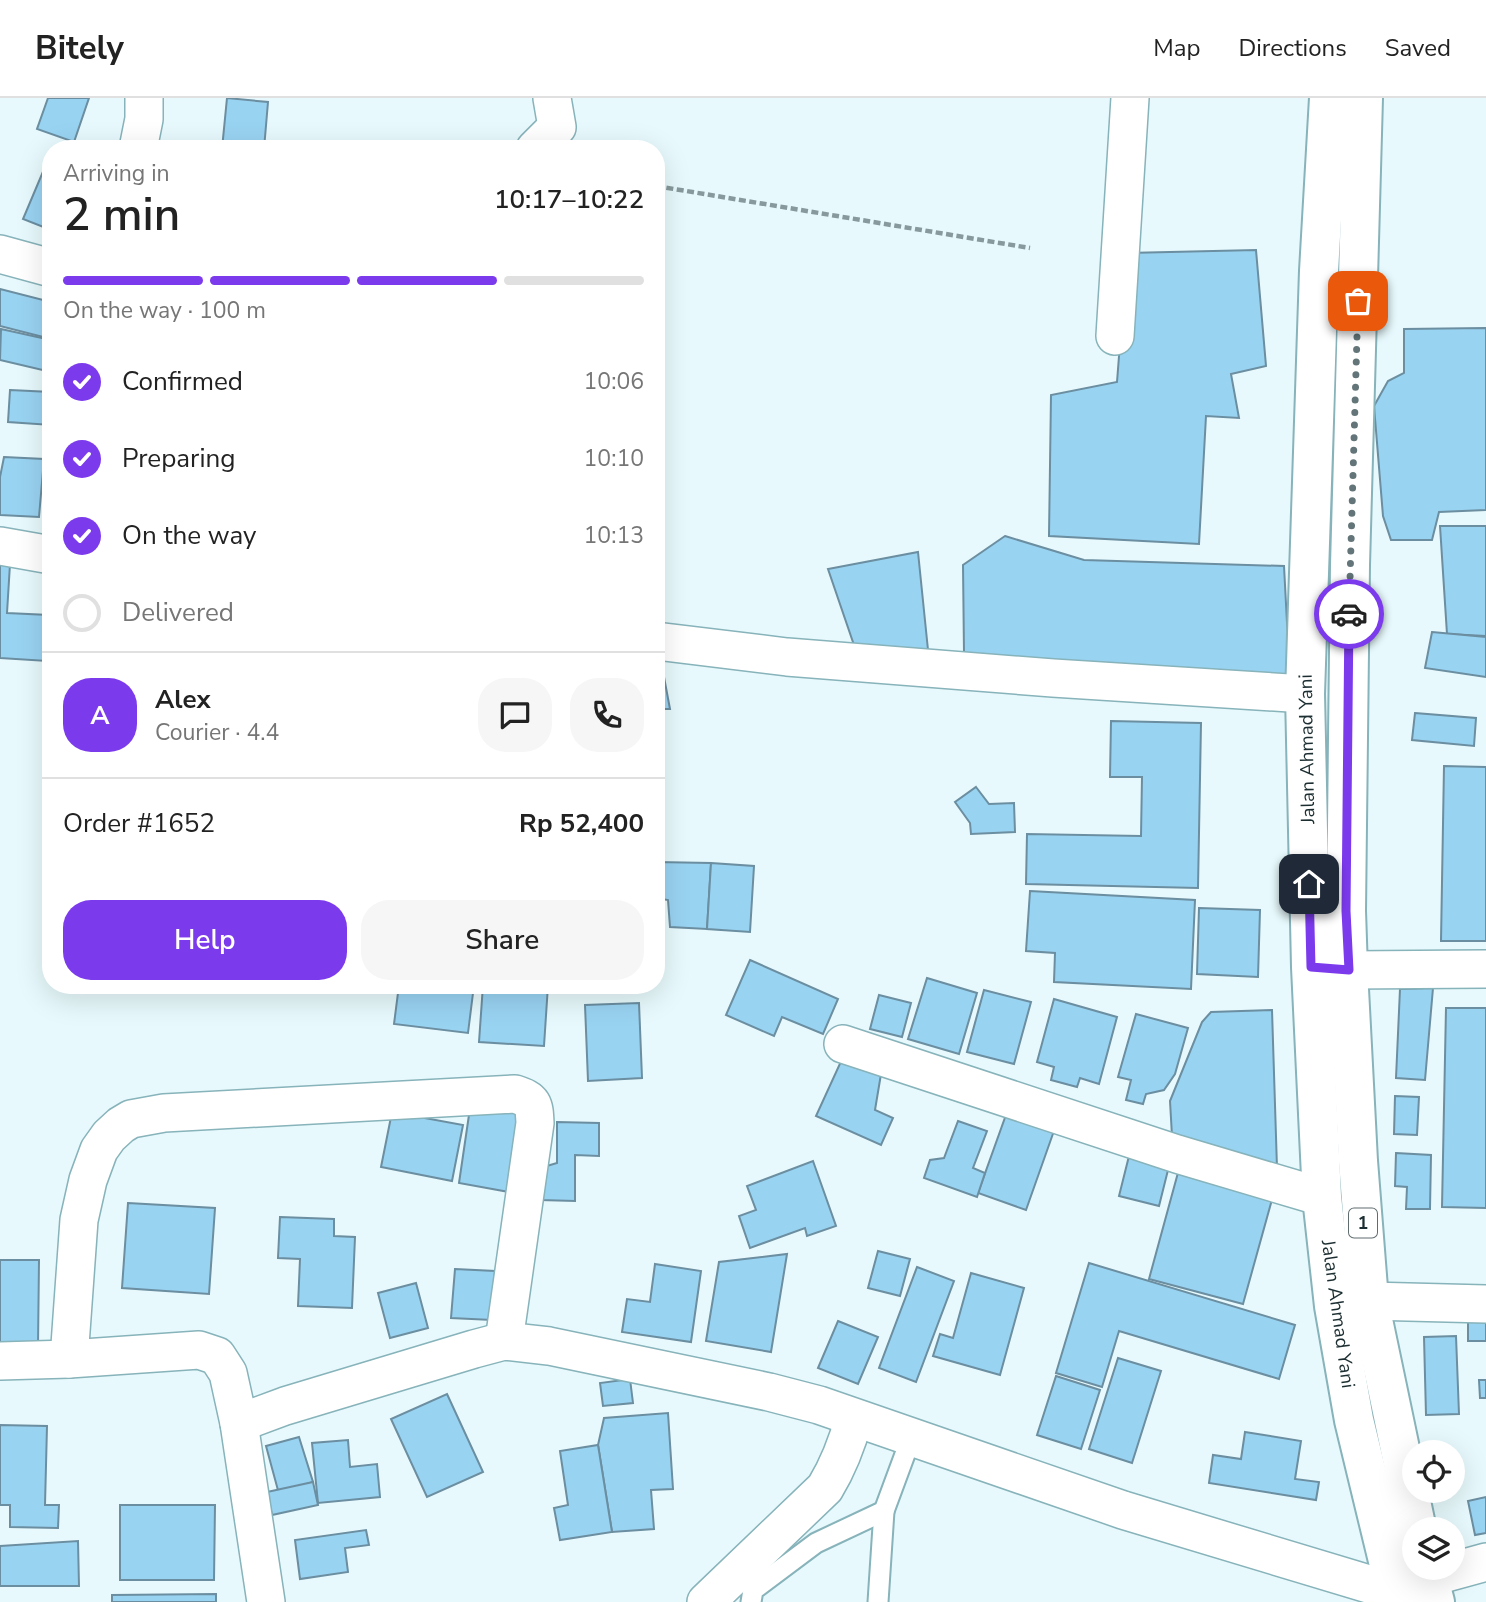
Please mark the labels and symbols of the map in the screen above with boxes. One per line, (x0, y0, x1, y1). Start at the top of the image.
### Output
pin (1328, 271, 1388, 331)
courier (1314, 579, 1384, 649)
street label: Jalan Ahmad Yani (1293, 674, 1321, 825)
pin (1279, 854, 1339, 914)
road number: 1 (1349, 1208, 1377, 1238)
street label: Jalan Ahmad Yani (1315, 1237, 1361, 1390)

